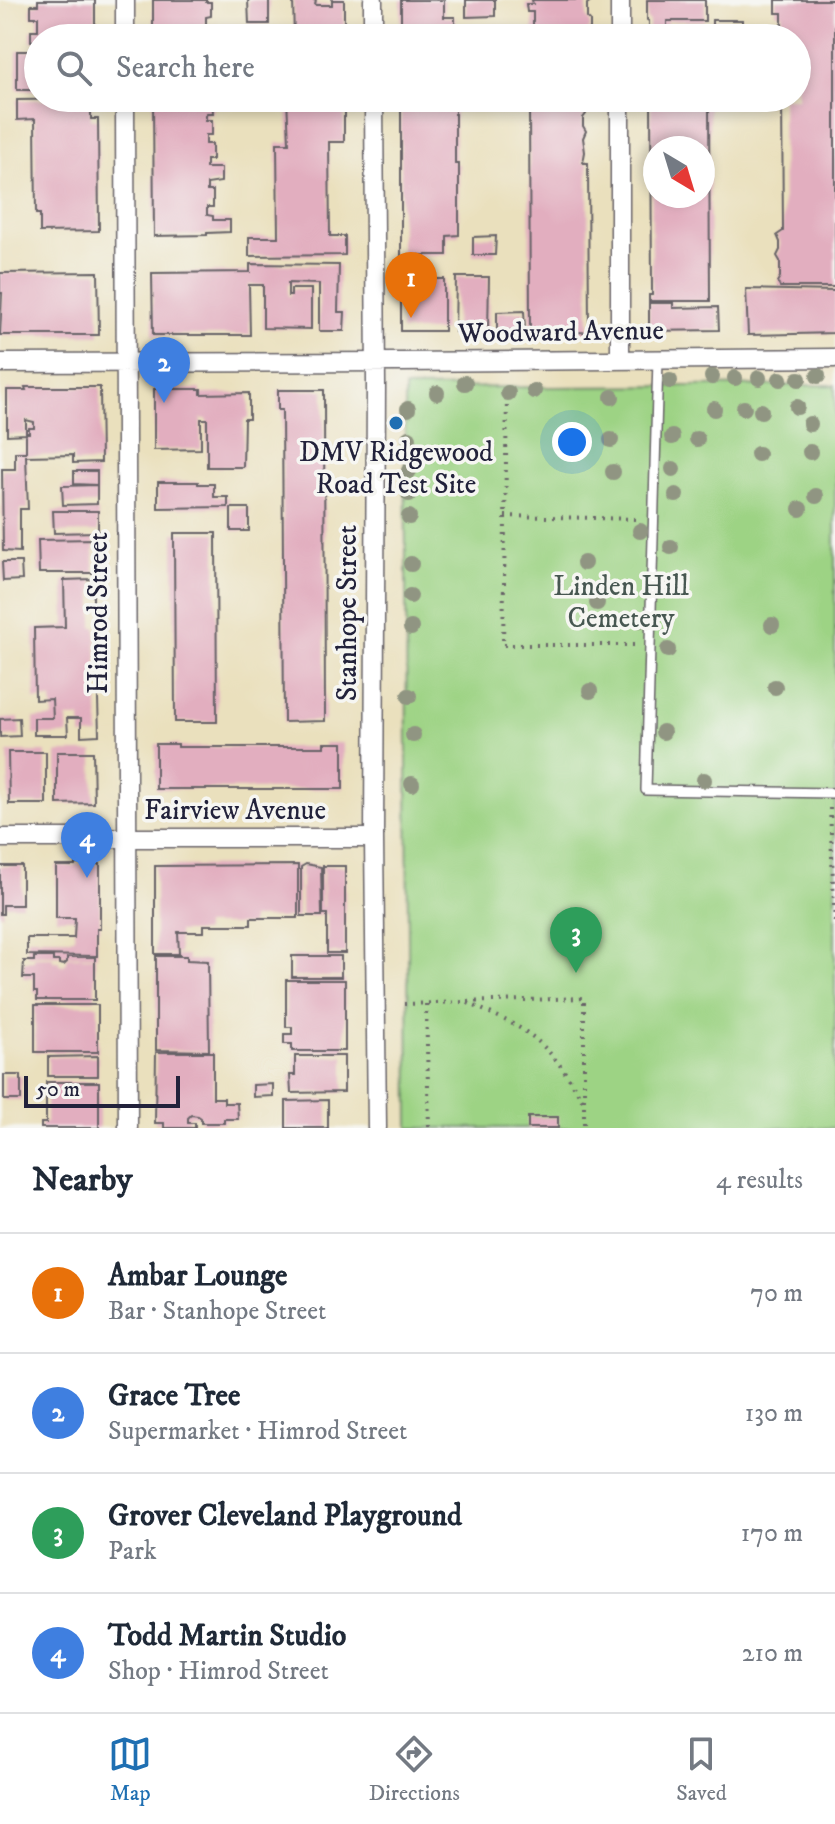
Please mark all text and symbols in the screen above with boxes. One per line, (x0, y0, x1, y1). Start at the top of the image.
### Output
search box (24, 24, 811, 112)
icon: search (52, 46, 96, 90)
text: Search here (116, 50, 255, 87)
north arrow (643, 136, 715, 208)
pin: 1 (385, 252, 437, 318)
street label: Woodward Avenue (457, 313, 664, 351)
pin: 2 (138, 337, 190, 403)
marker: DMV Ridgewood Road Test Site (387, 414, 405, 432)
your location (552, 422, 592, 462)
place label: DMV Ridgewood Road Test Site (299, 435, 493, 502)
street label: Stanhope Street (330, 525, 365, 701)
street label: Himrod Street (81, 532, 116, 694)
park label: Linden Hill Cemetery (553, 569, 689, 636)
street label: Fairview Avenue (144, 793, 326, 828)
pin: 4 (61, 812, 113, 878)
pin: 3 (550, 907, 602, 973)
scale bar (24, 1072, 180, 1108)
text: 50 m (36, 1076, 80, 1103)
text: Nearby (32, 1159, 133, 1201)
text: 4 results (716, 1164, 803, 1197)
text: Ambar Lounge (108, 1258, 287, 1295)
text: 1 (53, 1277, 63, 1310)
text: 70 m (750, 1277, 803, 1310)
text: Bar · Stanhope Street (108, 1295, 326, 1328)
text: Grace Tree (108, 1378, 240, 1415)
text: 2 (52, 1397, 64, 1430)
text: 130 m (745, 1397, 803, 1430)
text: Supermarket · Himrod Street (108, 1415, 407, 1448)
text: Grover Cleveland Playground (108, 1498, 462, 1535)
text: 3 (53, 1517, 63, 1550)
text: 170 m (741, 1517, 803, 1550)
text: Park (108, 1535, 157, 1568)
text: Todd Martin Studio (108, 1618, 346, 1655)
text: 4 (51, 1637, 65, 1670)
text: 210 m (742, 1637, 803, 1670)
text: Shop · Himrod Street (108, 1655, 329, 1688)
tab: Map (108, 1732, 152, 1807)
tab: Directions (369, 1732, 460, 1807)
tab: Saved (676, 1732, 727, 1807)

